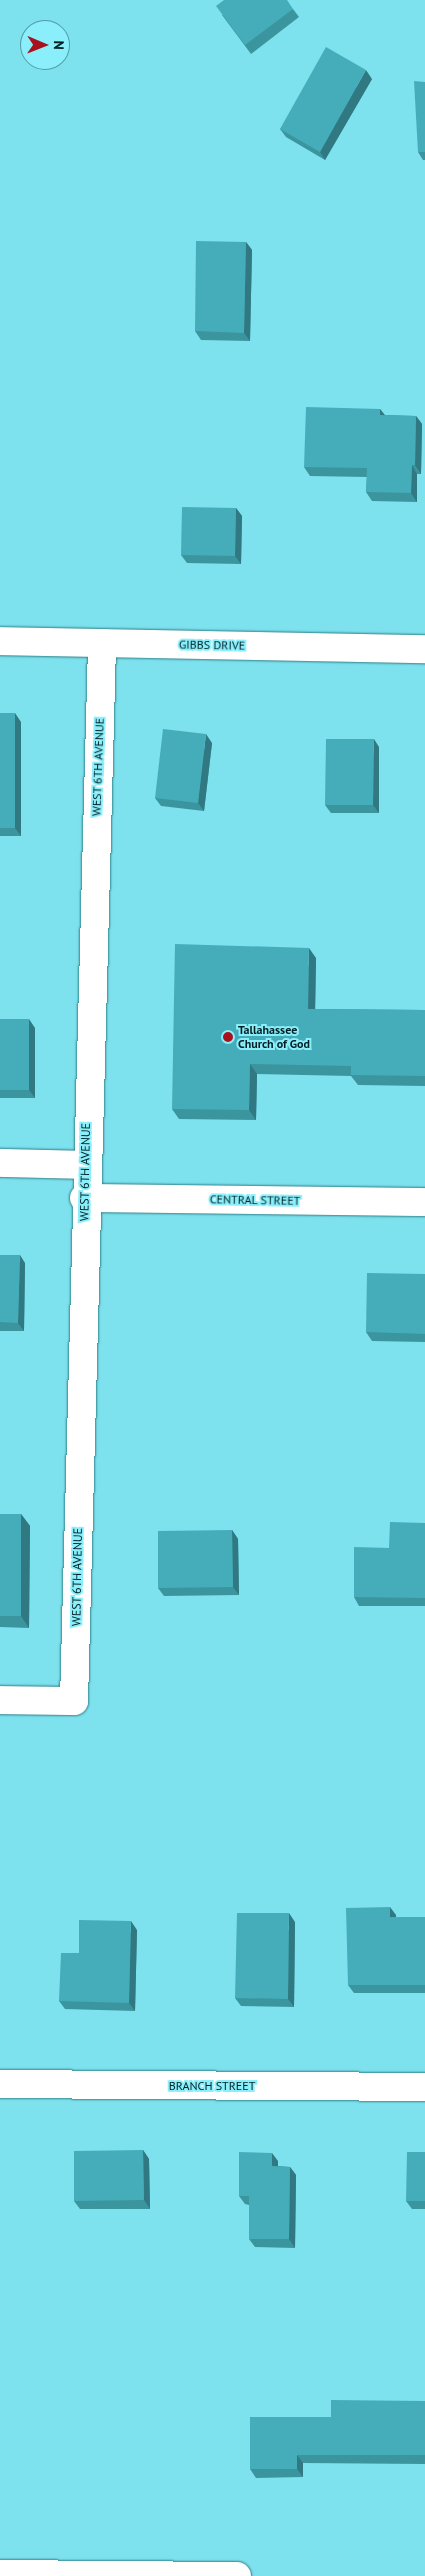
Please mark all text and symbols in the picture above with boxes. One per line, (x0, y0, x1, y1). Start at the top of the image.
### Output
north arrow (20, 20, 70, 70)
text: N (50, 40, 68, 50)
street label: GIBBS DRIVE (179, 637, 245, 653)
street label: WEST 6TH AVENUE (89, 717, 107, 817)
place label: Tallahassee Church of God (238, 1023, 310, 1051)
marker: Tallahassee Church of God (222, 1031, 234, 1043)
street label: WEST 6TH AVENUE (77, 1122, 93, 1222)
street label: CENTRAL STREET (209, 1192, 301, 1208)
street label: WEST 6TH AVENUE (69, 1527, 85, 1627)
street label: BRANCH STREET (169, 2079, 255, 2093)

